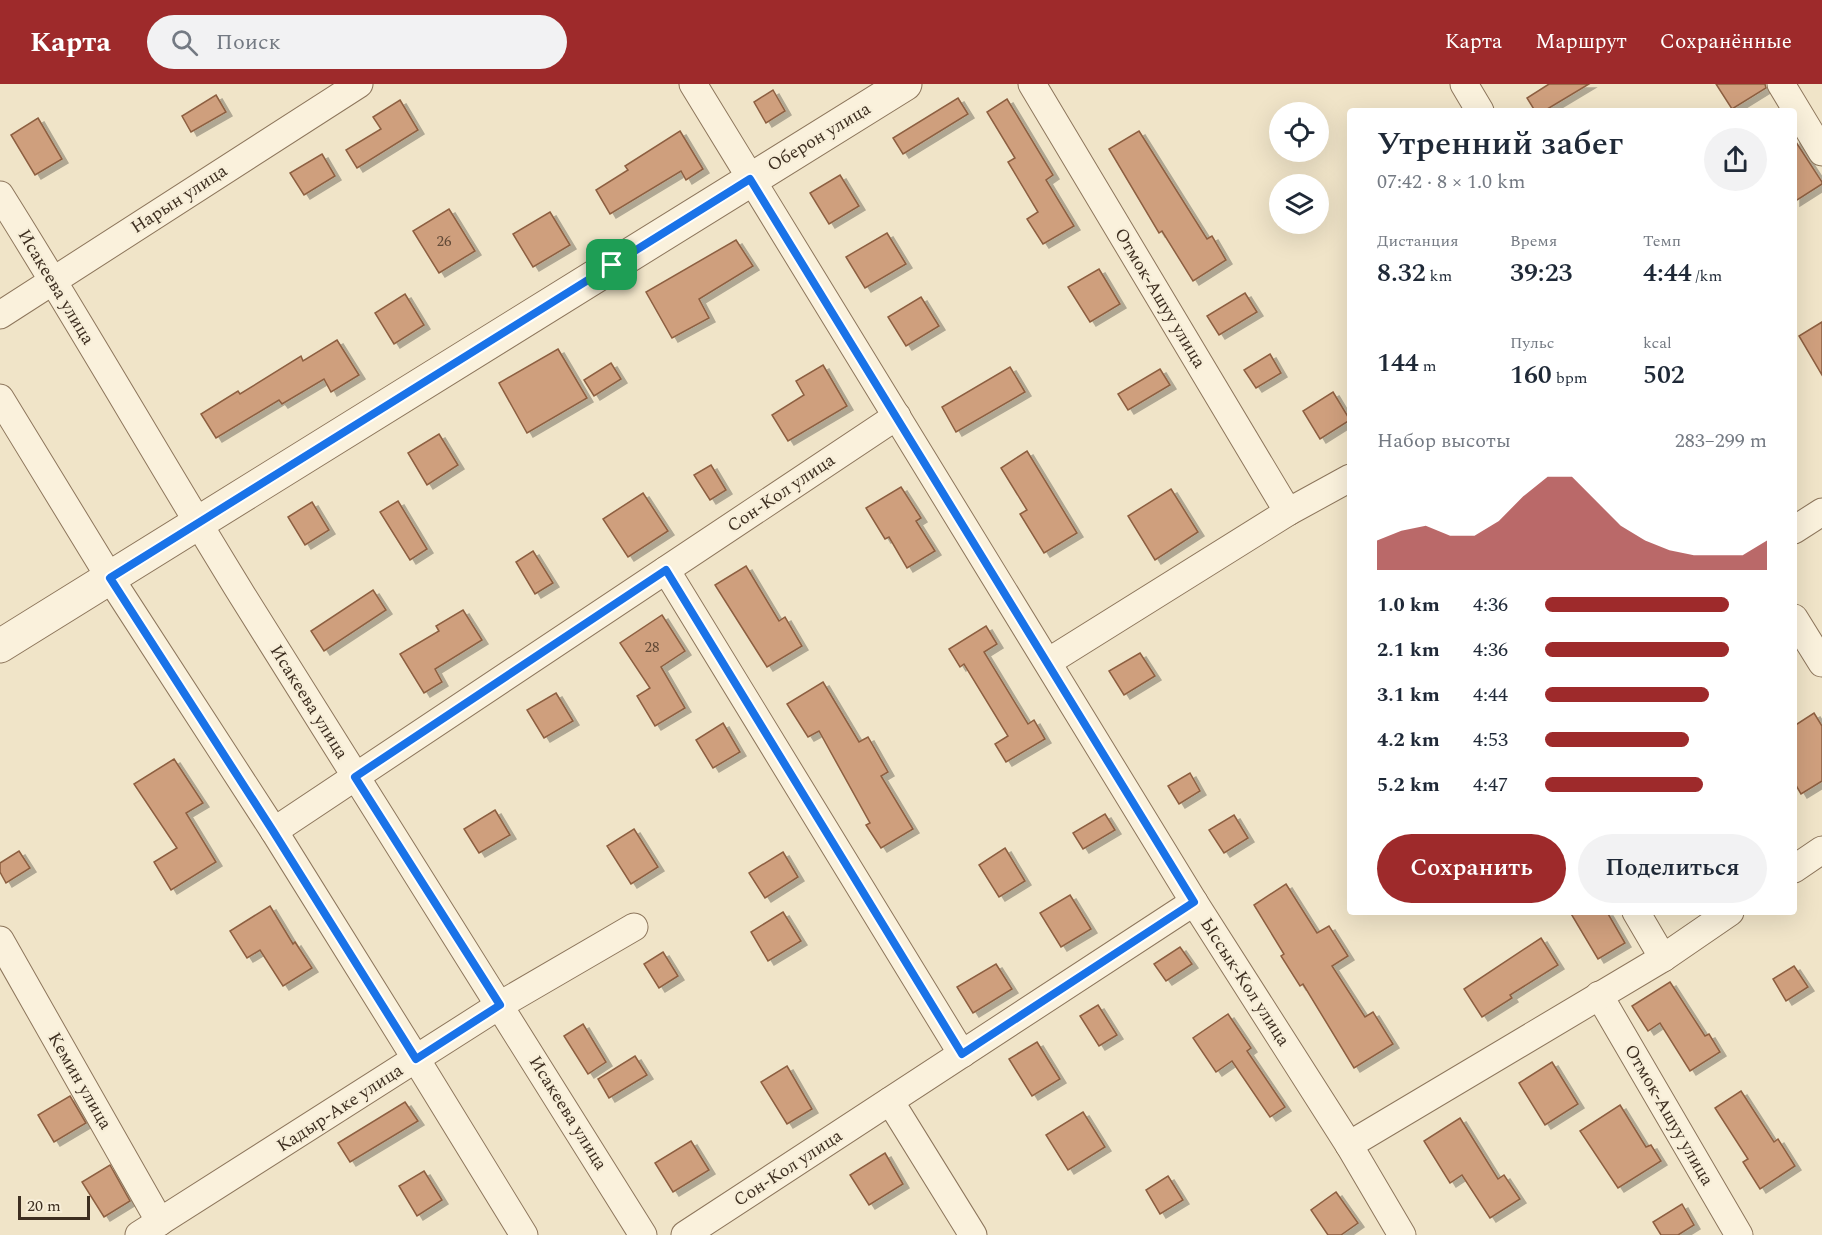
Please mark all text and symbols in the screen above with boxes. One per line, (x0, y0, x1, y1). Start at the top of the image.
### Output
search box (147, 15, 567, 69)
text: Карта (30, 21, 111, 64)
icon: search (168, 26, 201, 59)
text: Поиск (216, 26, 281, 59)
text: Карта (1445, 26, 1502, 58)
text: Маршрут (1535, 26, 1627, 58)
text: Сохранённые (1660, 26, 1792, 58)
street label: Оберон улица (762, 95, 876, 179)
map controls (1269, 102, 1329, 234)
button: locate (1269, 102, 1329, 162)
text: Утренний забег (1377, 119, 1623, 169)
button: share (1704, 128, 1767, 191)
street label: Нарын улица (125, 157, 233, 240)
text: 07:42 · 8 × 1.0 km (1377, 167, 1525, 197)
button: layers (1269, 174, 1329, 234)
street label: Отмок-Ашуу улица (1107, 223, 1213, 374)
street label: Исакеева улица (11, 224, 101, 350)
text: Дистанция (1377, 229, 1459, 253)
text: Время (1510, 229, 1557, 253)
text: Темп (1643, 229, 1681, 253)
house number: 26 (436, 230, 452, 253)
pin (586, 239, 637, 290)
icon: arrive (595, 248, 628, 281)
text: 8.32 (1377, 253, 1426, 293)
text: 39:23 (1510, 253, 1573, 293)
text: 4:44 (1643, 253, 1692, 293)
text: km (1426, 264, 1452, 288)
text: /km (1692, 264, 1722, 288)
text: Пульс (1510, 331, 1554, 355)
text: kcal (1643, 331, 1672, 355)
text: 144 (1377, 343, 1419, 383)
text: m (1419, 354, 1437, 378)
text: 160 (1510, 355, 1552, 395)
text: 502 (1643, 355, 1685, 395)
text: bpm (1552, 366, 1588, 390)
text: Набор высоты (1377, 426, 1511, 456)
text: 283–299 m (1675, 426, 1767, 456)
street label: Сон-Кол улица (722, 447, 841, 539)
text: 1.0 km (1377, 590, 1440, 620)
text: 4:36 (1473, 590, 1508, 620)
text: 2.1 km (1377, 635, 1440, 665)
text: 4:36 (1473, 635, 1508, 665)
house number: 28 (644, 636, 660, 659)
street label: Исакеева улица (263, 639, 355, 765)
text: 3.1 km (1377, 680, 1440, 710)
text: 4:44 (1473, 680, 1508, 710)
text: 4.2 km (1377, 725, 1440, 755)
text: 4:53 (1473, 725, 1508, 755)
text: 5.2 km (1377, 770, 1440, 800)
text: 4:47 (1473, 770, 1508, 800)
button: Сохранить (1377, 834, 1566, 903)
button: Поделиться (1578, 834, 1767, 903)
street label: Ыссык-Кол улица (1193, 912, 1297, 1052)
street label: Кемин улица (41, 1027, 119, 1135)
street label: Отмок-Ашуу улица (1617, 1039, 1721, 1191)
street label: Исакеева улица (522, 1050, 614, 1176)
street label: Кадыр-Аке улица (271, 1057, 409, 1159)
street label: Сон-Кол улица (728, 1122, 848, 1213)
scale bar (18, 1193, 90, 1220)
text: 20 m (27, 1194, 61, 1218)

